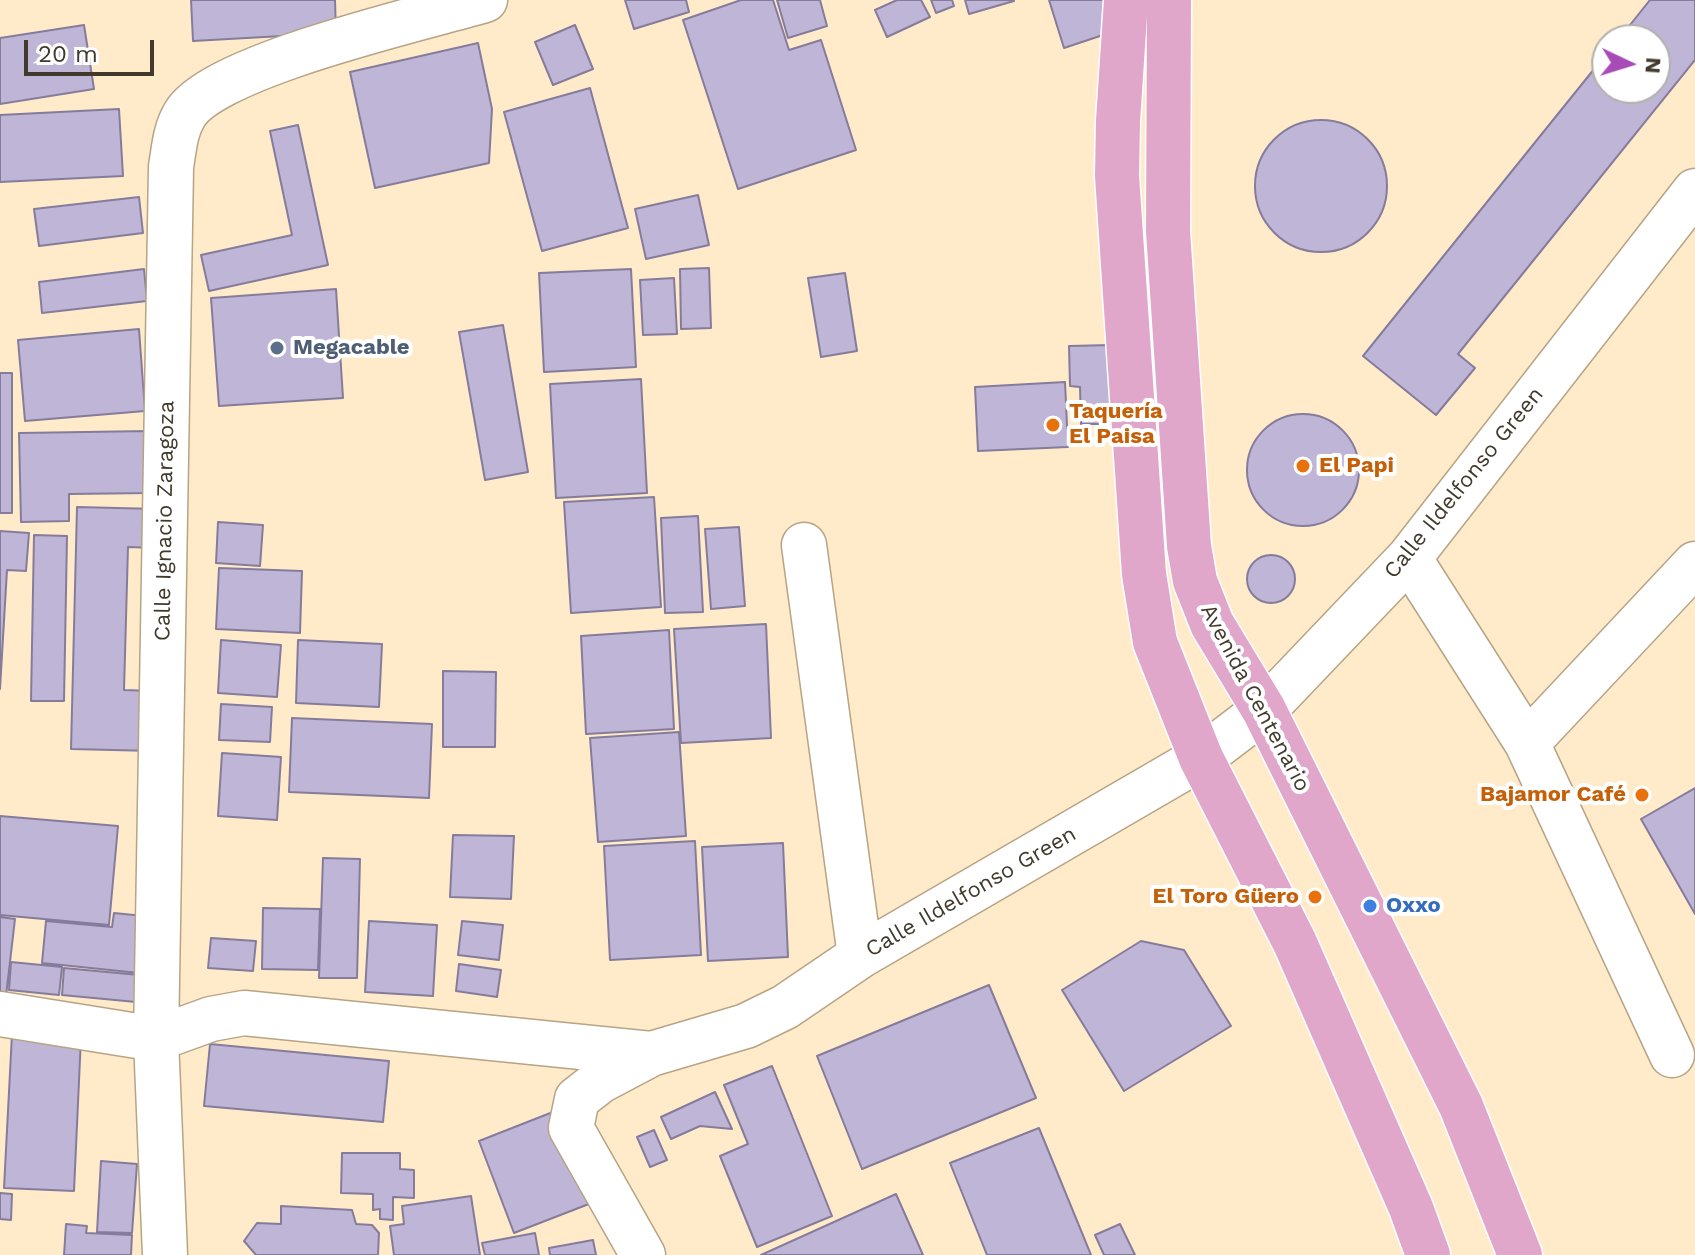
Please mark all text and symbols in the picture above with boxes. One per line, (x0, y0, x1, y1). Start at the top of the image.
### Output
scale bar (28, 24, 158, 74)
north arrow (1591, 24, 1671, 104)
text: 20 m (38, 40, 98, 68)
text: N (1640, 57, 1666, 75)
place label: Megacable (293, 335, 410, 361)
marker: Megacable (268, 339, 286, 357)
street label: Calle Ildelfonso Green (1379, 382, 1549, 584)
place label: Taquería El Paisa (1069, 399, 1163, 450)
street label: Calle Ignacio Zaragoza (150, 401, 180, 641)
marker: Taquería El Paisa (1044, 416, 1062, 434)
place label: El Papi (1319, 453, 1394, 479)
marker: El Papi (1294, 457, 1312, 475)
street label: Avenida Centenario (1194, 600, 1316, 796)
place label: Bajamor Café (1480, 782, 1626, 808)
marker: Bajamor Café (1633, 786, 1651, 804)
street label: Calle Ildelfonso Green (861, 821, 1081, 963)
place label: El Toro Güero (1153, 884, 1299, 910)
marker: El Toro Güero (1306, 888, 1324, 906)
place label: Oxxo (1386, 893, 1441, 919)
marker: Oxxo (1361, 897, 1379, 915)

